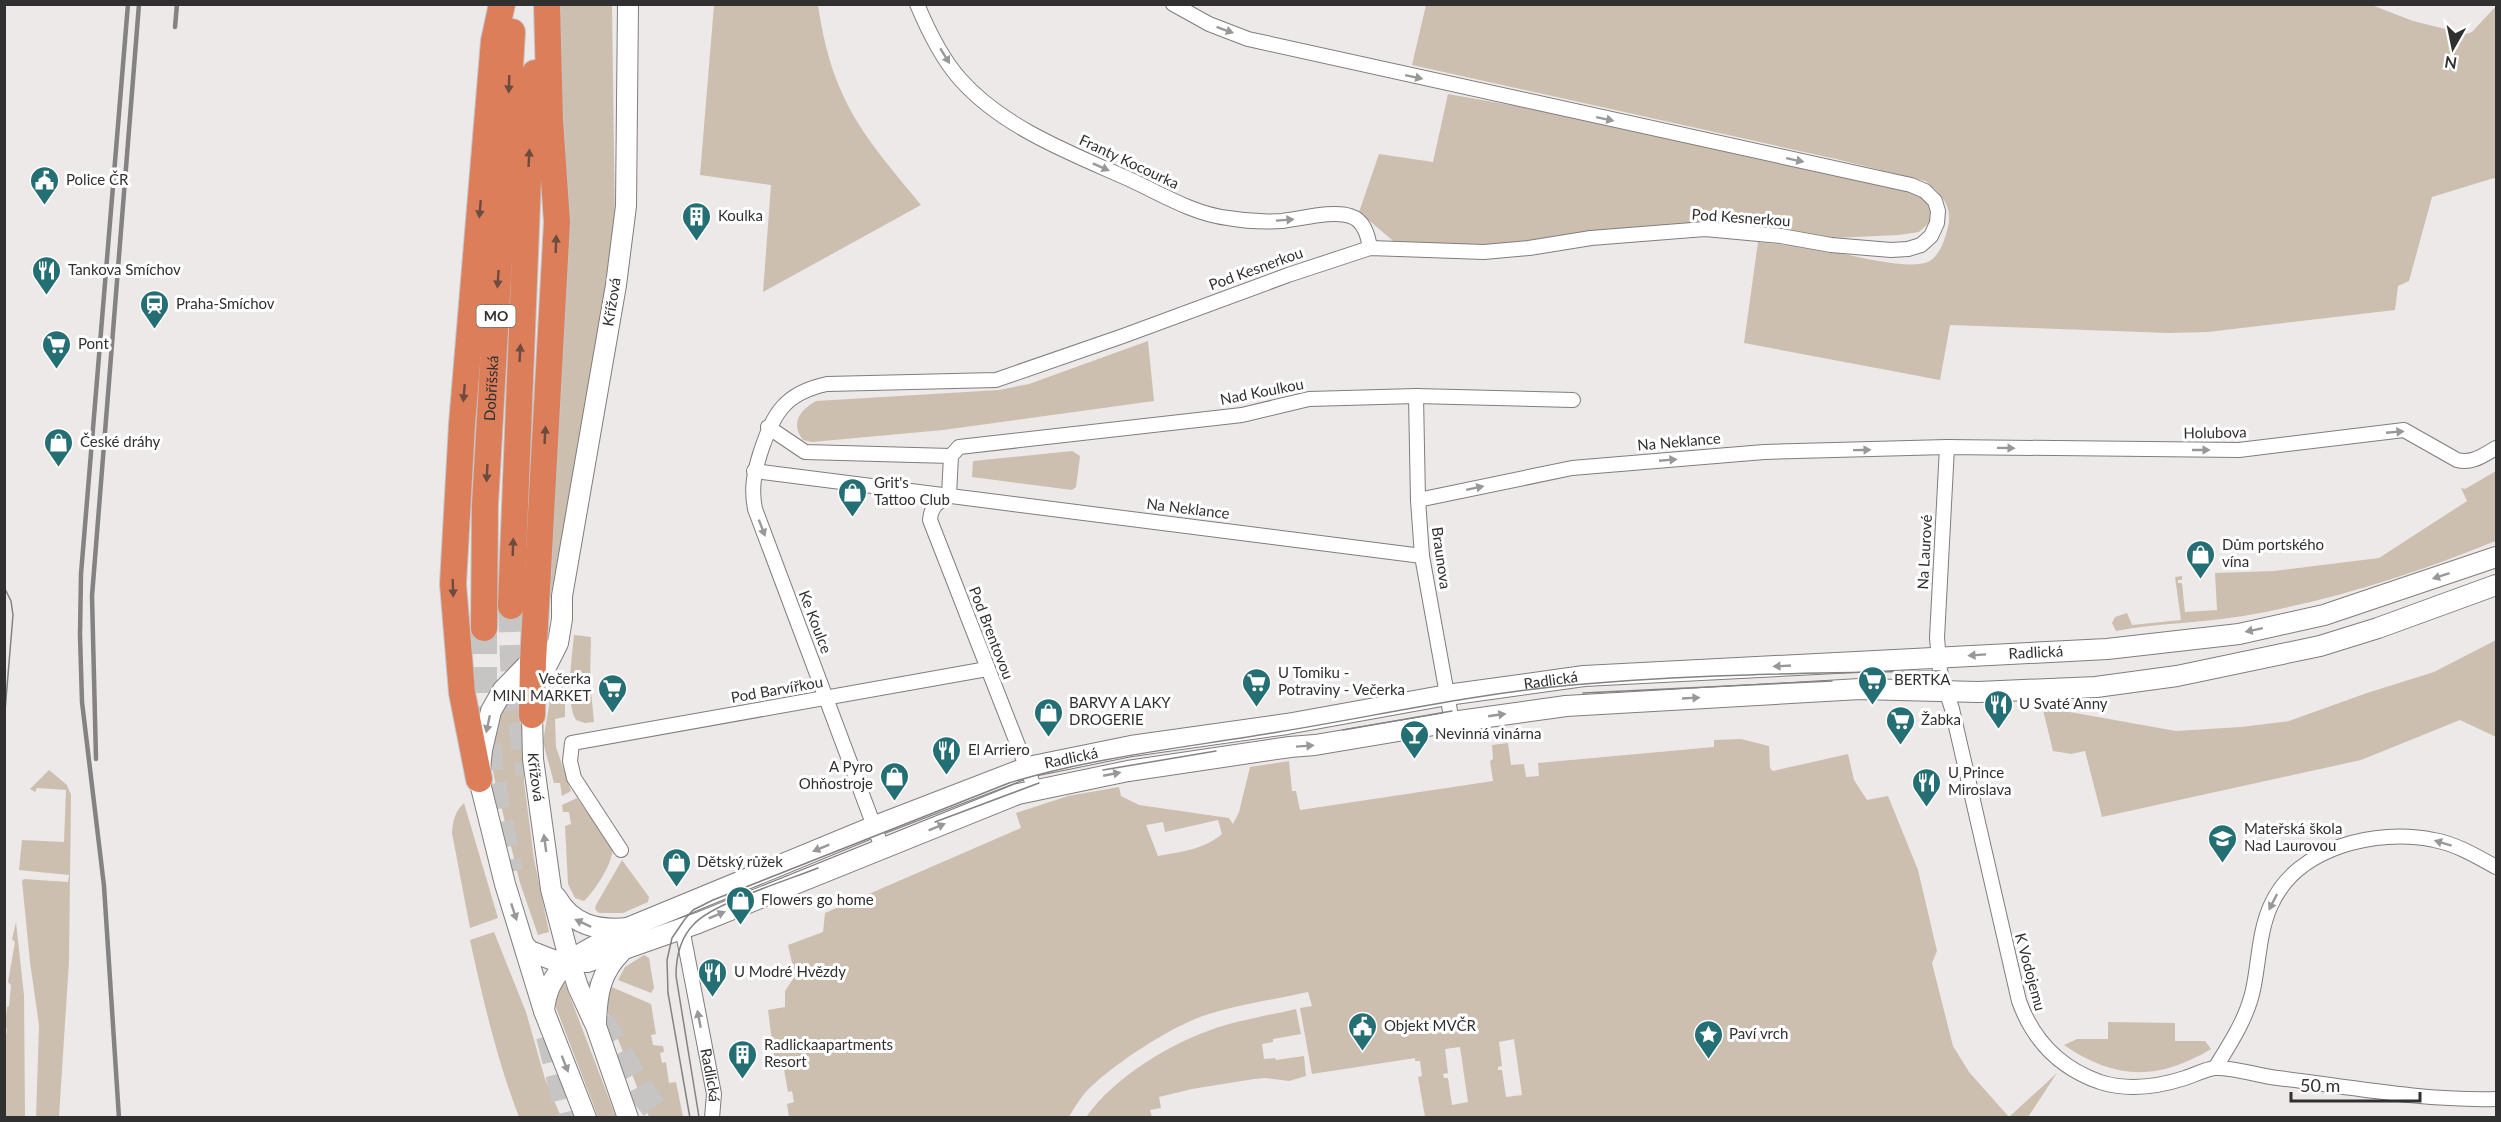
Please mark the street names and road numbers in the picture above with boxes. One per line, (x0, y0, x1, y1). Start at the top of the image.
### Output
street label: Franty Kocourka (1077, 130, 1182, 192)
street label: Pod Kesnerkou (1691, 205, 1791, 229)
street label: Pod Kesnerkou (1206, 243, 1305, 293)
street label: Křížová (598, 276, 624, 328)
road number: MO (476, 305, 516, 327)
street label: Dobříšská (480, 355, 502, 421)
street label: Nad Koulkou (1218, 374, 1305, 408)
street label: Holubova (2183, 422, 2247, 442)
street label: Na Neklance (1636, 428, 1721, 454)
street label: Na Neklance (1146, 494, 1231, 522)
street label: Na Laurové (1913, 514, 1935, 590)
street label: Braunova (1429, 526, 1455, 590)
street label: Pod Brentovou (966, 584, 1018, 682)
street label: Ke Koulce (796, 588, 836, 656)
street label: Radlická (2008, 641, 2064, 662)
street label: Radlická (1522, 667, 1579, 692)
street label: Pod Barvířkou (729, 672, 824, 706)
street label: Radlická (1042, 743, 1099, 771)
street label: Křížová (525, 753, 549, 803)
street label: K Vodojemu (2012, 931, 2050, 1013)
street label: Radlická (697, 1047, 724, 1103)

